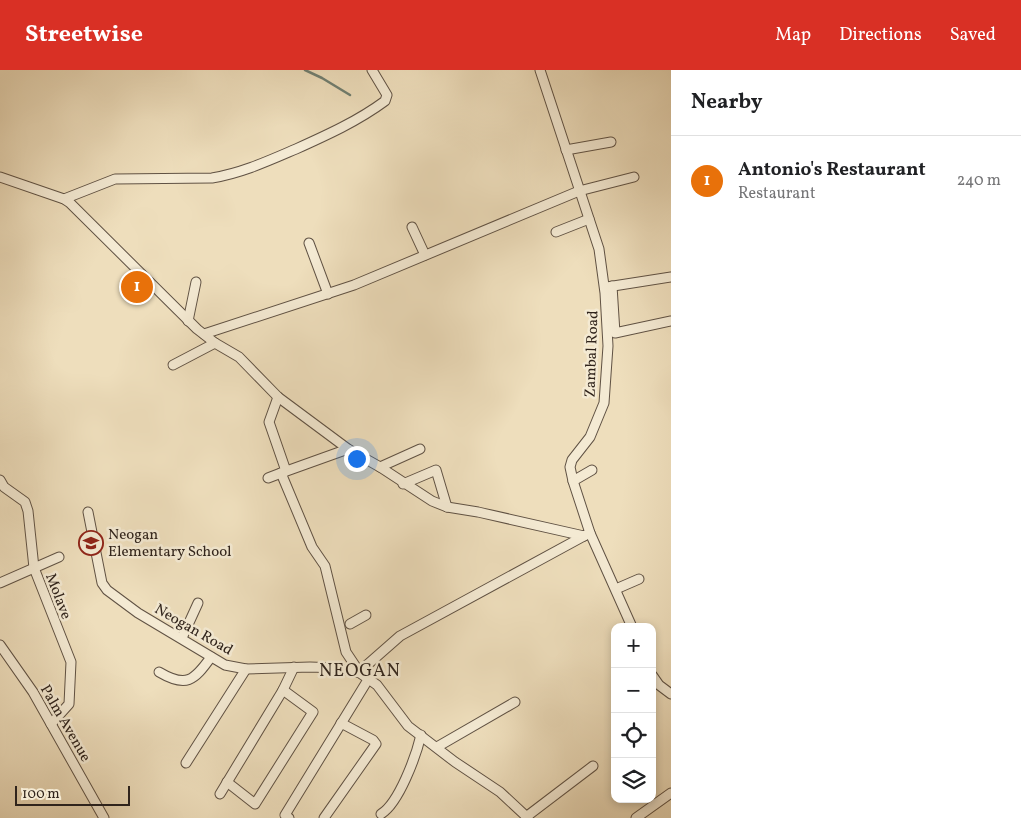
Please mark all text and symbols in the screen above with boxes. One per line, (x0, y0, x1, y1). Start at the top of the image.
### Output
text: Streetwise (25, 18, 143, 52)
text: Map (775, 23, 811, 48)
text: Directions (839, 23, 922, 48)
text: Saved (950, 23, 996, 48)
text: Nearby (691, 88, 762, 117)
text: Antonio's Restaurant (738, 157, 926, 183)
text: 1 (704, 170, 710, 192)
text: 240 m (957, 170, 1001, 192)
text: Restaurant (738, 183, 816, 205)
pin: 1 (121, 268, 153, 306)
street label: Zambal Road (580, 310, 605, 398)
your location (344, 446, 370, 472)
place label: Neogan Elementary School (108, 525, 231, 563)
school or university icon: Neogan Elementary School (78, 530, 104, 556)
street label: Molave (39, 570, 76, 623)
street label: Neogan Road (150, 599, 236, 661)
map controls (611, 623, 656, 803)
button: + (611, 623, 656, 668)
district label: NEOGAN (319, 659, 401, 684)
button: − (611, 668, 656, 713)
street label: Palm Avenue (34, 681, 95, 766)
button: locate (611, 713, 656, 758)
button: layers (611, 758, 656, 803)
scale bar (15, 783, 130, 806)
text: 100 m (22, 785, 60, 804)

